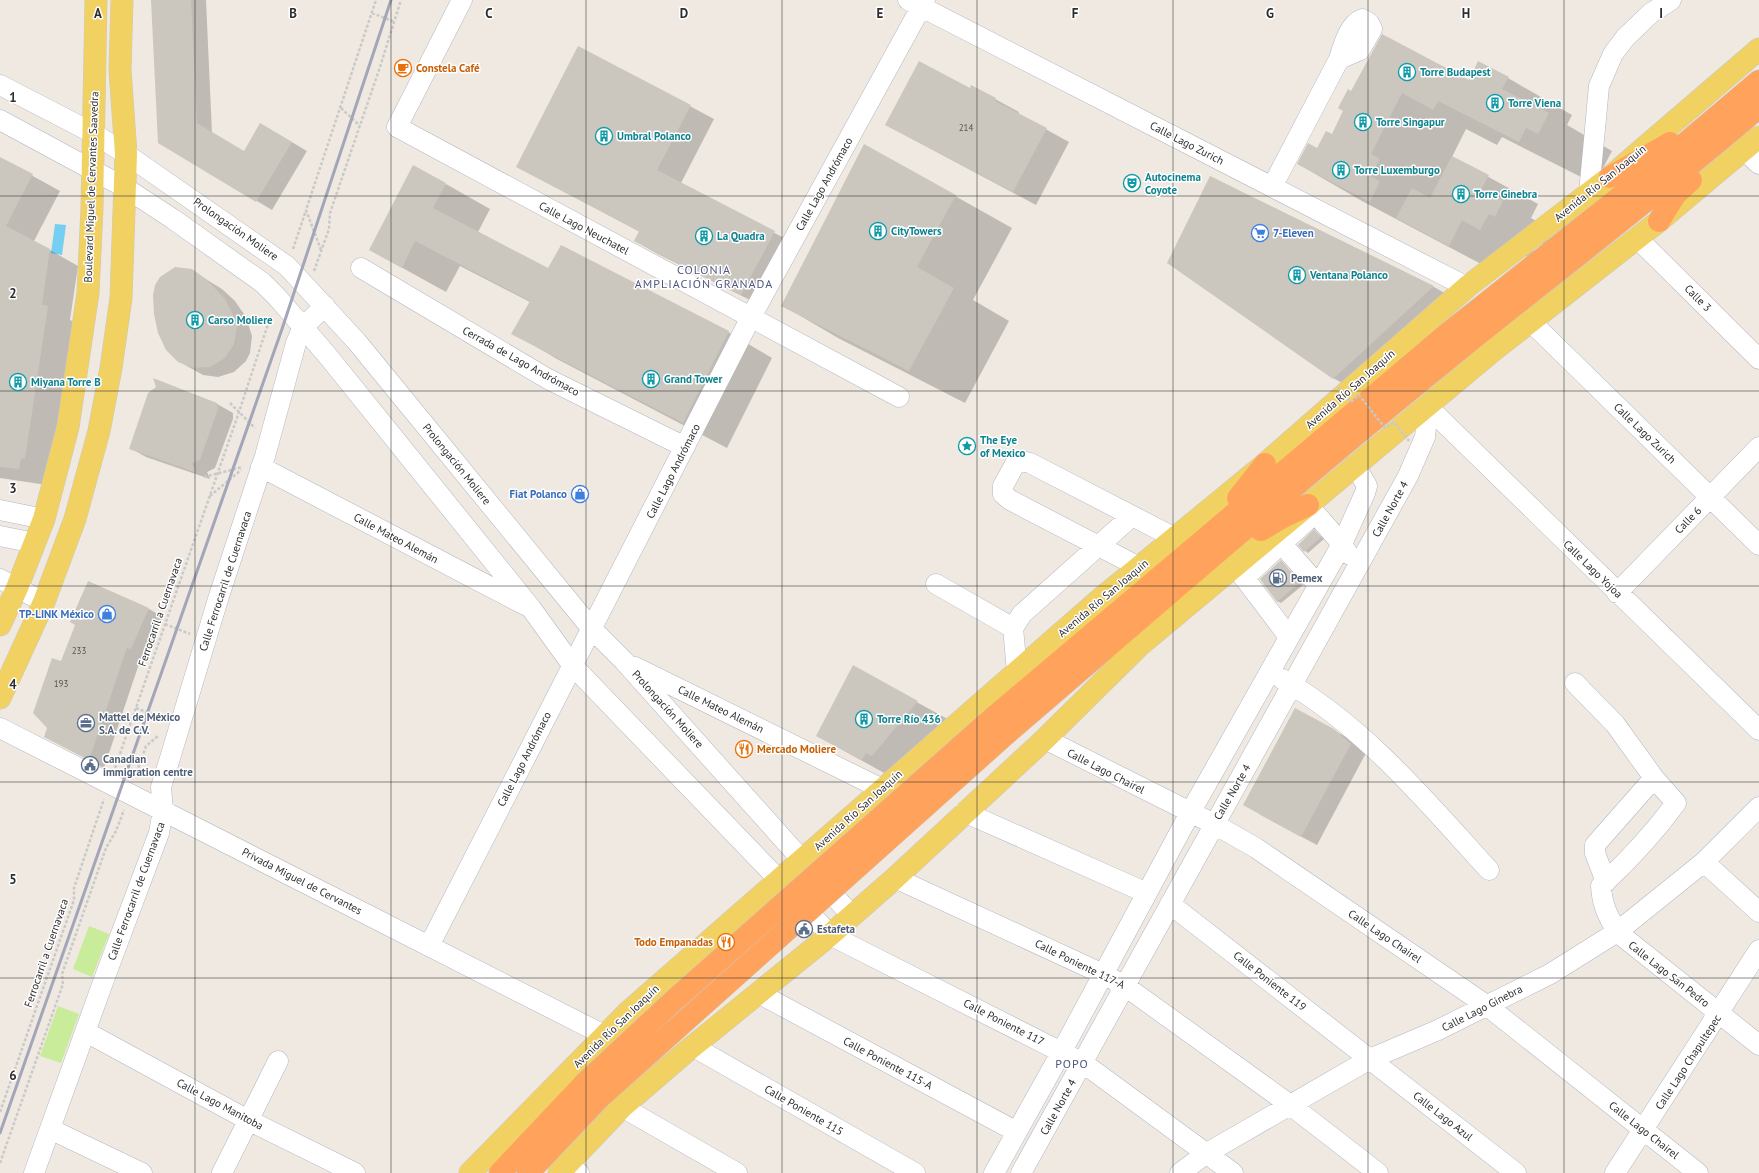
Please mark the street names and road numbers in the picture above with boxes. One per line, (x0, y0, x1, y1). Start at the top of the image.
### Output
street label: Boulevard Miguel de Cervantes Saavedra (81, 91, 101, 283)
street label: Calle Lago Zurich (1148, 118, 1226, 168)
street label: Calle Lago Andrómaco (792, 135, 856, 233)
street label: Avenida Río San Joaquín (1551, 142, 1649, 224)
street label: Prolongación Moliere (191, 194, 281, 264)
street label: Calle Lago Neuchatel (537, 198, 632, 258)
street label: Calle 3 (1682, 282, 1714, 314)
street label: Cerrada de Lago Andrómaco (460, 323, 582, 399)
street label: Avenida Río San Joaquín (1302, 346, 1398, 432)
street label: Calle Lago Zurich (1611, 400, 1679, 466)
street label: Prolongación Moliere (420, 421, 494, 508)
street label: Calle Lago Andrómaco (643, 421, 703, 521)
street label: Calle Norte 4 (1369, 478, 1411, 540)
street label: Calle 6 (1672, 503, 1704, 537)
street label: Calle Ferrocarril de Cuernavaca (196, 509, 254, 653)
street label: Calle Mateo Alemán (351, 510, 441, 566)
street label: Calle Lago Yojoa (1560, 537, 1626, 601)
street label: Ferrocarril a Cuernavaca (135, 556, 185, 668)
street label: Avenida Río San Joaquín (1055, 556, 1151, 640)
street label: Prolongación Moliere (629, 667, 707, 751)
street label: Calle Mateo Alemán (676, 682, 766, 736)
street label: Calle Lago Andrómaco (494, 709, 554, 809)
street label: Calle Lago Chairel (1065, 745, 1148, 797)
street label: Calle Norte 4 (1210, 762, 1254, 822)
street label: Avenida Río San Joaquín (811, 767, 905, 853)
street label: Calle Ferrocarril de Cuernavaca (104, 820, 168, 962)
street label: Privada Miguel de Cervantes (240, 845, 365, 918)
street label: Ferrocarril a Cuernavaca (21, 897, 71, 1009)
street label: Calle Lago Chairel (1346, 906, 1425, 966)
street label: Calle Poniente 117-A (1033, 936, 1128, 992)
street label: Calle Lago San Pedro (1626, 938, 1713, 1010)
street label: Calle Poniente 119 (1231, 948, 1309, 1014)
street label: Avenida Río San Joaquín (570, 981, 662, 1071)
street label: Calle Lago Ginebra (1439, 982, 1525, 1034)
street label: Calle Poniente 117 (961, 996, 1047, 1048)
street label: Calle Lago Chapultepec (1652, 1012, 1724, 1112)
street label: Calle Poniente 115-A (841, 1034, 936, 1093)
street label: Calle Lago Manitoba (174, 1075, 266, 1133)
street label: Calle Norte 4 (1037, 1076, 1079, 1138)
street label: Calle Poniente 115 (762, 1082, 846, 1138)
street label: Calle Lago Azul (1410, 1088, 1476, 1144)
street label: Calle Lago Chairel (1606, 1098, 1683, 1162)

